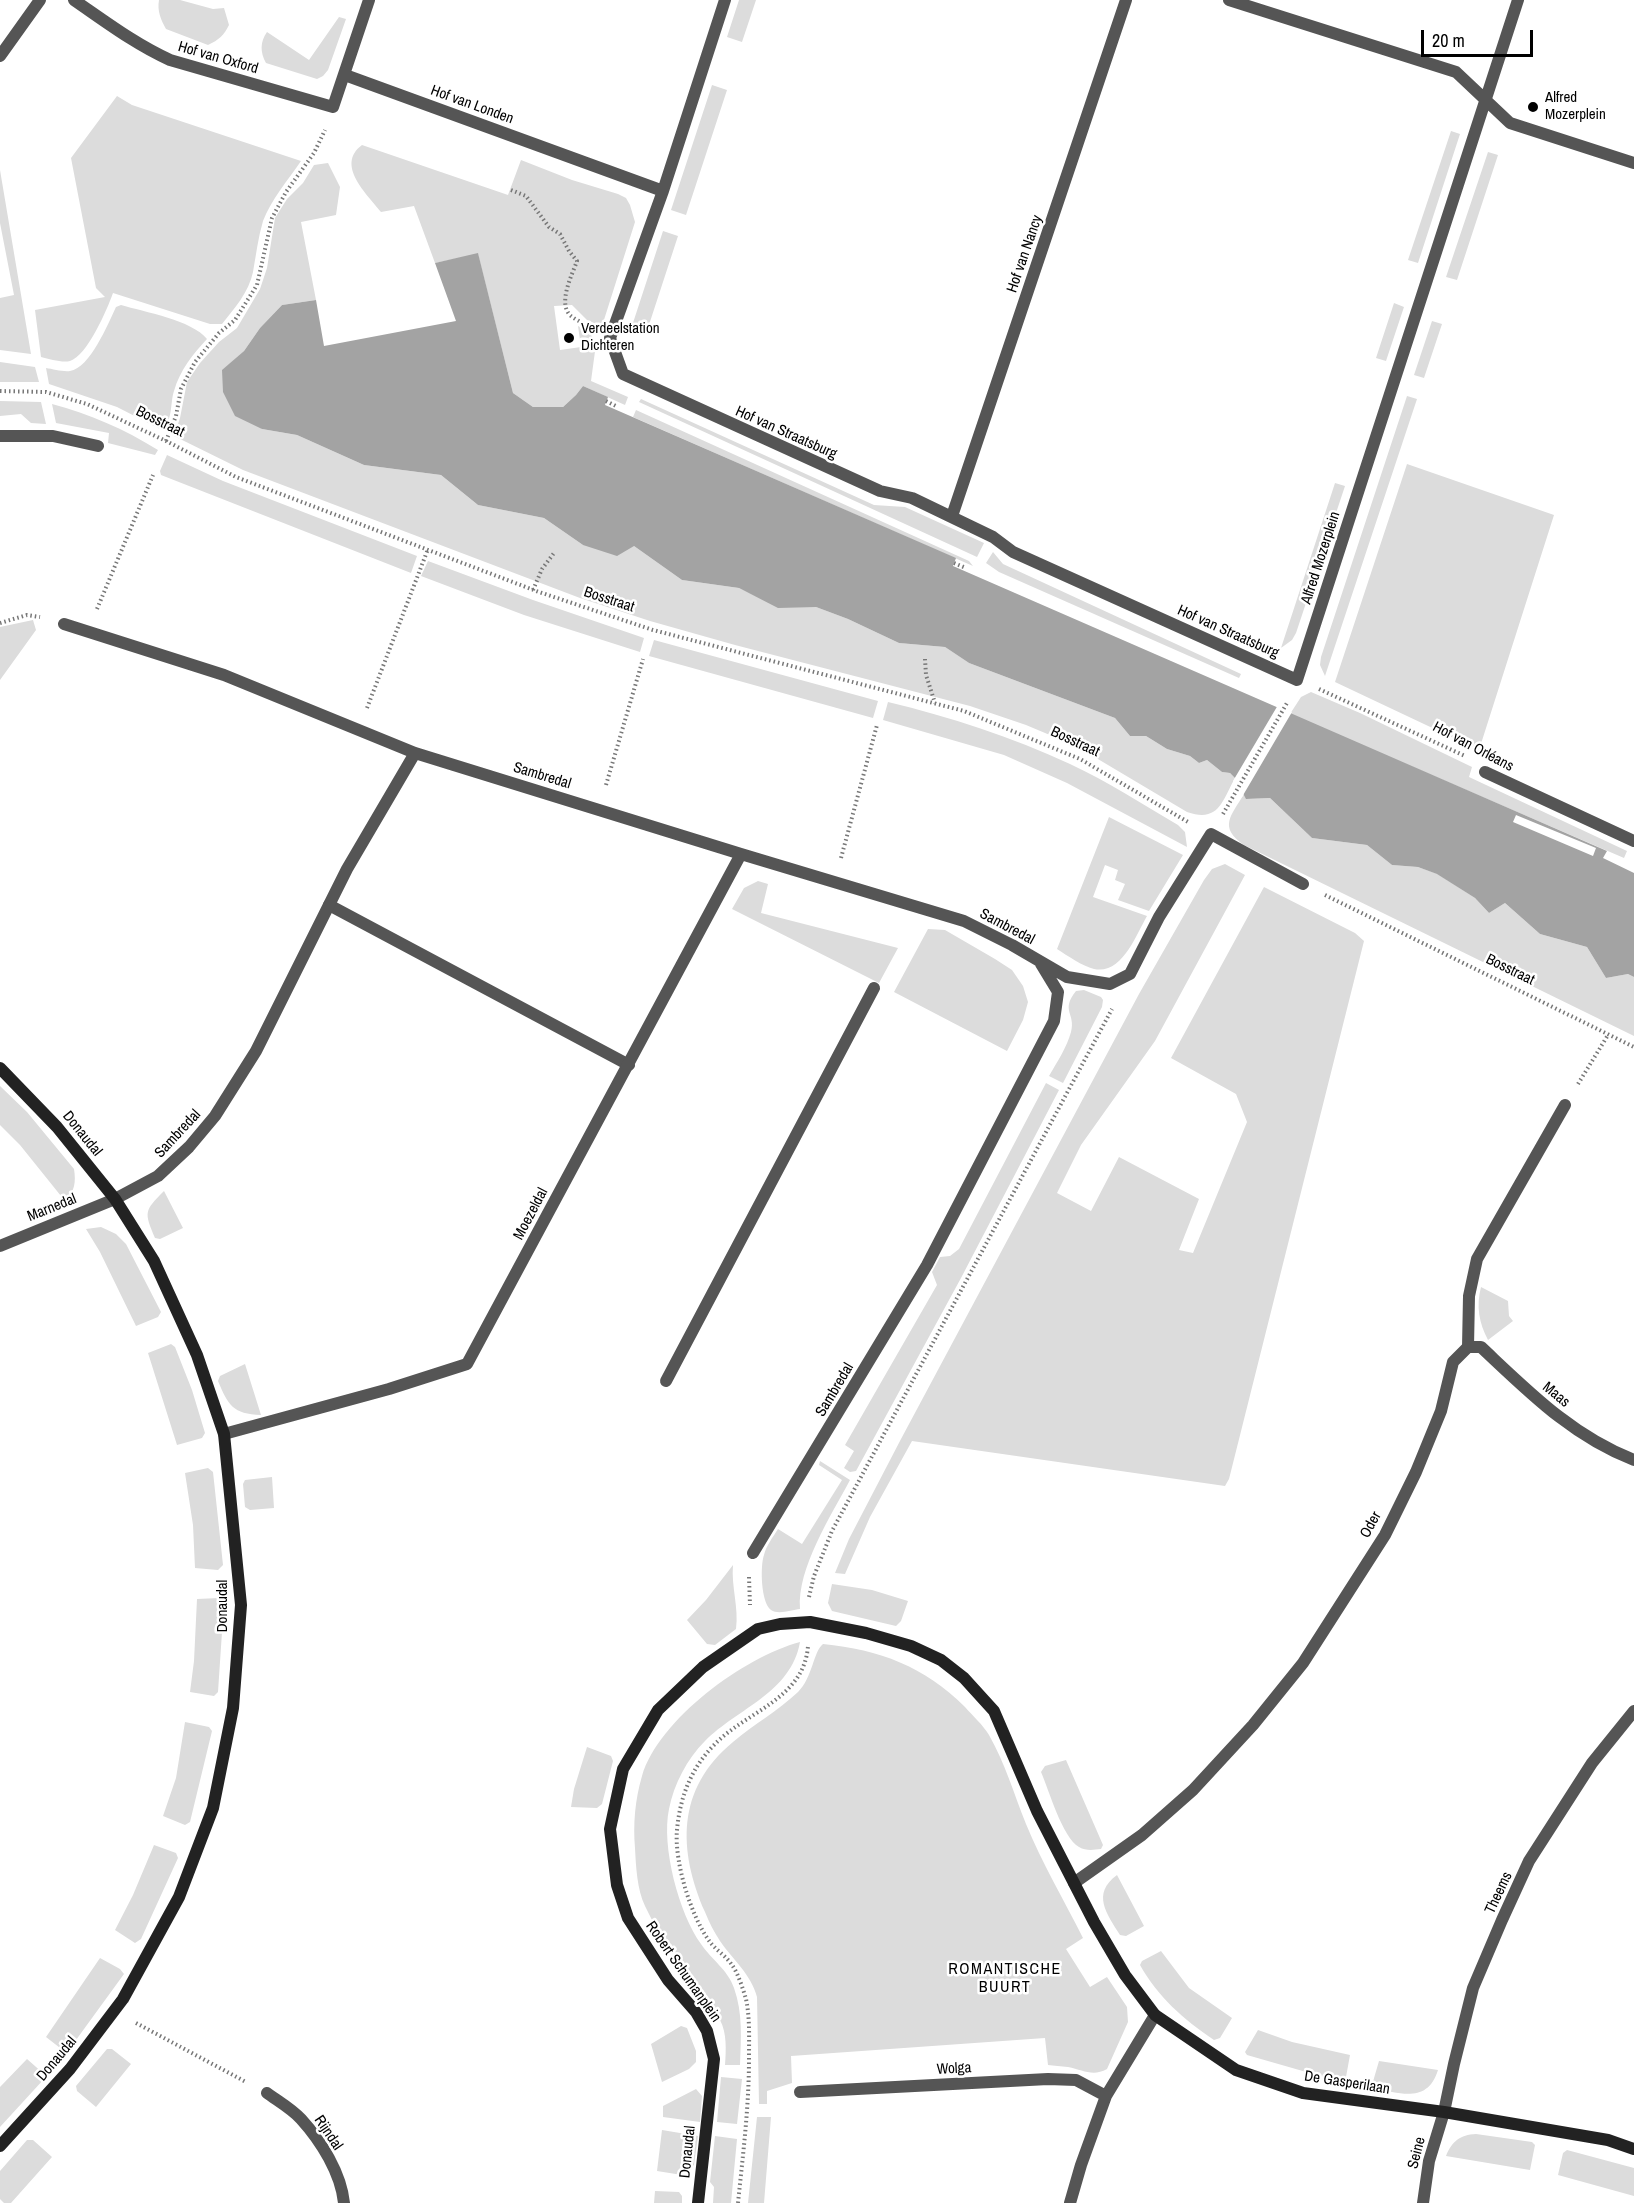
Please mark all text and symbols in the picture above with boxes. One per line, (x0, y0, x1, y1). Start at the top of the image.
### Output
scale bar (1424, 18, 1536, 56)
text: 20 m (1432, 28, 1465, 53)
street label: Hof van Oxford (176, 38, 260, 78)
street label: Hof van Londen (428, 82, 516, 128)
place label: Alfred Mozerplein (1545, 89, 1606, 124)
marker: Alfred Mozerplein (1526, 100, 1540, 114)
street label: Hof van Nancy (1003, 213, 1047, 295)
place label: Verdeelstation Dichteren (581, 320, 660, 355)
marker: Verdeelstation Dichteren (562, 331, 576, 345)
street label: Bosstraat (133, 403, 187, 441)
street label: Hof van Straatsburg (732, 403, 840, 463)
street label: Alfred Mozerplein (1298, 509, 1344, 607)
street label: Bosstraat (582, 583, 636, 617)
street label: Hof van Straatsburg (1174, 602, 1282, 662)
street label: Hof van Orléans (1430, 718, 1516, 776)
street label: Bosstraat (1048, 723, 1102, 761)
street label: Sambredal (511, 759, 573, 793)
street label: Sambredal (977, 905, 1037, 949)
street label: Bosstraat (1483, 951, 1537, 989)
street label: Sambredal (151, 1106, 205, 1162)
street label: Donaudal (58, 1108, 106, 1160)
street label: Moezeldal (510, 1185, 552, 1243)
street label: Marnedal (25, 1190, 79, 1226)
street label: Sambredal (812, 1360, 858, 1420)
street label: Maas (1539, 1379, 1573, 1411)
street label: Oder (1356, 1509, 1386, 1541)
street label: Donaudal (214, 1580, 232, 1632)
street label: Theems (1481, 1869, 1517, 1917)
street label: Robert Schumanplein (642, 1918, 724, 2026)
district label: ROMANTISCHE BUURT (948, 1960, 1062, 1998)
street label: Donaudal (33, 2033, 81, 2085)
street label: Wolga (936, 2059, 972, 2079)
street label: De Gasperilaan (1303, 2067, 1391, 2099)
street label: Rijndal (310, 2112, 346, 2154)
street label: Donaudal (676, 2125, 700, 2179)
street label: Seine (1404, 2135, 1430, 2171)

